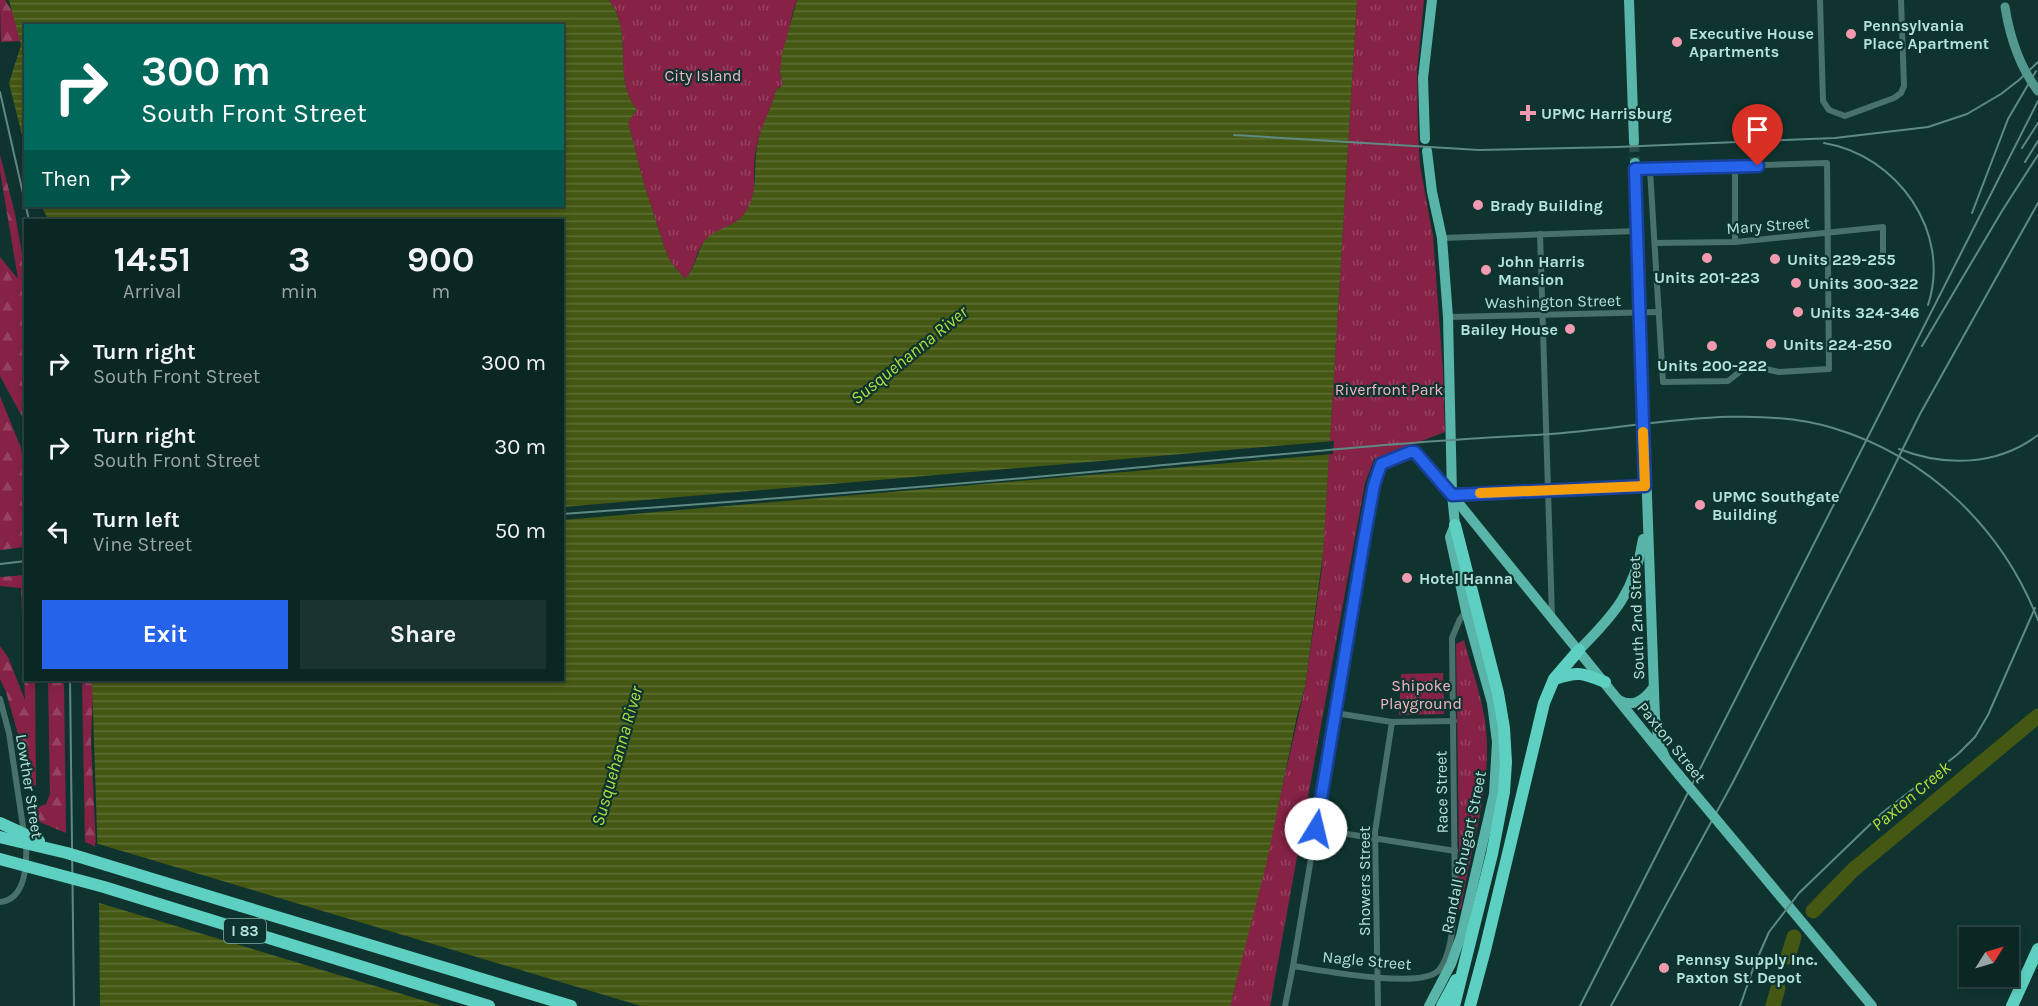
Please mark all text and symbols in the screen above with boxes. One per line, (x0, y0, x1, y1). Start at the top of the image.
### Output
place label: Pennsylvania Place Apartment (1863, 16, 1989, 53)
place label: Executive House Apartments (1689, 24, 1814, 61)
marker: Pennsylvania Place Apartment (1844, 27, 1858, 41)
marker: Executive House Apartments (1670, 35, 1684, 49)
text: 300 m (141, 46, 271, 96)
icon: right (42, 48, 120, 126)
park label: City Island (664, 66, 742, 85)
text: South Front Street (141, 97, 367, 129)
marker: UPMC Harrisburg (1519, 104, 1537, 122)
place label: UPMC Harrisburg (1541, 104, 1672, 123)
pin (1732, 104, 1783, 166)
icon: arrive (1741, 113, 1774, 146)
icon: right (103, 162, 136, 195)
text: Then (42, 166, 91, 192)
place label: Brady Building (1490, 196, 1603, 215)
marker: Brady Building (1471, 198, 1485, 212)
street label: Mary Street (1726, 213, 1810, 238)
text: 14:51 (114, 238, 191, 280)
text: 3 (288, 238, 310, 280)
text: 900 (407, 238, 475, 280)
place label: Units 229-255 (1787, 250, 1895, 269)
marker: Units 201-223 (1700, 251, 1714, 265)
place label: John Harris Mansion (1498, 252, 1585, 289)
marker: Units 229-255 (1768, 252, 1782, 266)
marker: John Harris Mansion (1479, 263, 1493, 277)
place label: Units 201-223 (1654, 268, 1760, 287)
place label: Units 300-322 (1808, 274, 1919, 293)
marker: Units 300-322 (1789, 276, 1803, 290)
text: Arrival (123, 280, 182, 303)
text: min (281, 280, 318, 303)
text: m (431, 280, 450, 303)
street label: Washington Street (1485, 291, 1621, 312)
water label: Susquehanna River (846, 300, 973, 409)
place label: Units 324-346 (1810, 303, 1919, 322)
marker: Units 324-346 (1791, 305, 1805, 319)
place label: Bailey House (1460, 320, 1558, 339)
marker: Bailey House (1563, 322, 1577, 336)
place label: Units 224-250 (1783, 335, 1892, 354)
marker: Units 224-250 (1764, 337, 1778, 351)
text: Turn right (93, 339, 196, 365)
marker: Units 200-222 (1705, 339, 1719, 353)
icon: right (42, 347, 75, 380)
text: 300 m (481, 350, 546, 376)
place label: Units 200-222 (1657, 356, 1767, 375)
text: South Front Street (93, 365, 260, 388)
park label: Riverfront Park (1335, 380, 1443, 399)
text: Turn right (93, 423, 196, 449)
icon: right (42, 431, 75, 464)
text: 30 m (494, 434, 546, 460)
text: South Front Street (93, 449, 260, 472)
place label: UPMC Southgate Building (1712, 487, 1840, 524)
marker: UPMC Southgate Building (1693, 498, 1707, 512)
text: Turn left (93, 507, 180, 533)
icon: left (42, 515, 75, 548)
text: 50 m (495, 518, 546, 544)
text: Vine Street (93, 533, 192, 556)
street label: South 2nd Street (1625, 556, 1648, 680)
place label: Hotel Hanna (1419, 569, 1513, 588)
marker: Hotel Hanna (1400, 571, 1414, 585)
button: Exit (42, 600, 288, 669)
button: Share (300, 600, 546, 669)
park label: Shipoke Playground (1380, 676, 1462, 713)
water label: Susquehanna River (587, 683, 648, 828)
street label: Paxton Street (1633, 698, 1710, 786)
street label: Lowther Street (12, 733, 47, 840)
street label: Race Street (1431, 750, 1452, 834)
water label: Paxton Creek (1867, 756, 1956, 836)
street label: Randall Shugart Street (1437, 769, 1490, 935)
position arrow (1284, 797, 1348, 861)
street label: Showers Street (1355, 826, 1374, 936)
road number: I 83 (224, 919, 266, 943)
north arrow (1959, 927, 2019, 987)
map controls (1959, 927, 2019, 987)
street label: Nagle Street (1322, 947, 1412, 974)
place label: Pennsy Supply Inc. Paxton St. Depot (1676, 950, 1818, 987)
marker: Pennsy Supply Inc. Paxton St. Depot (1657, 961, 1671, 975)

